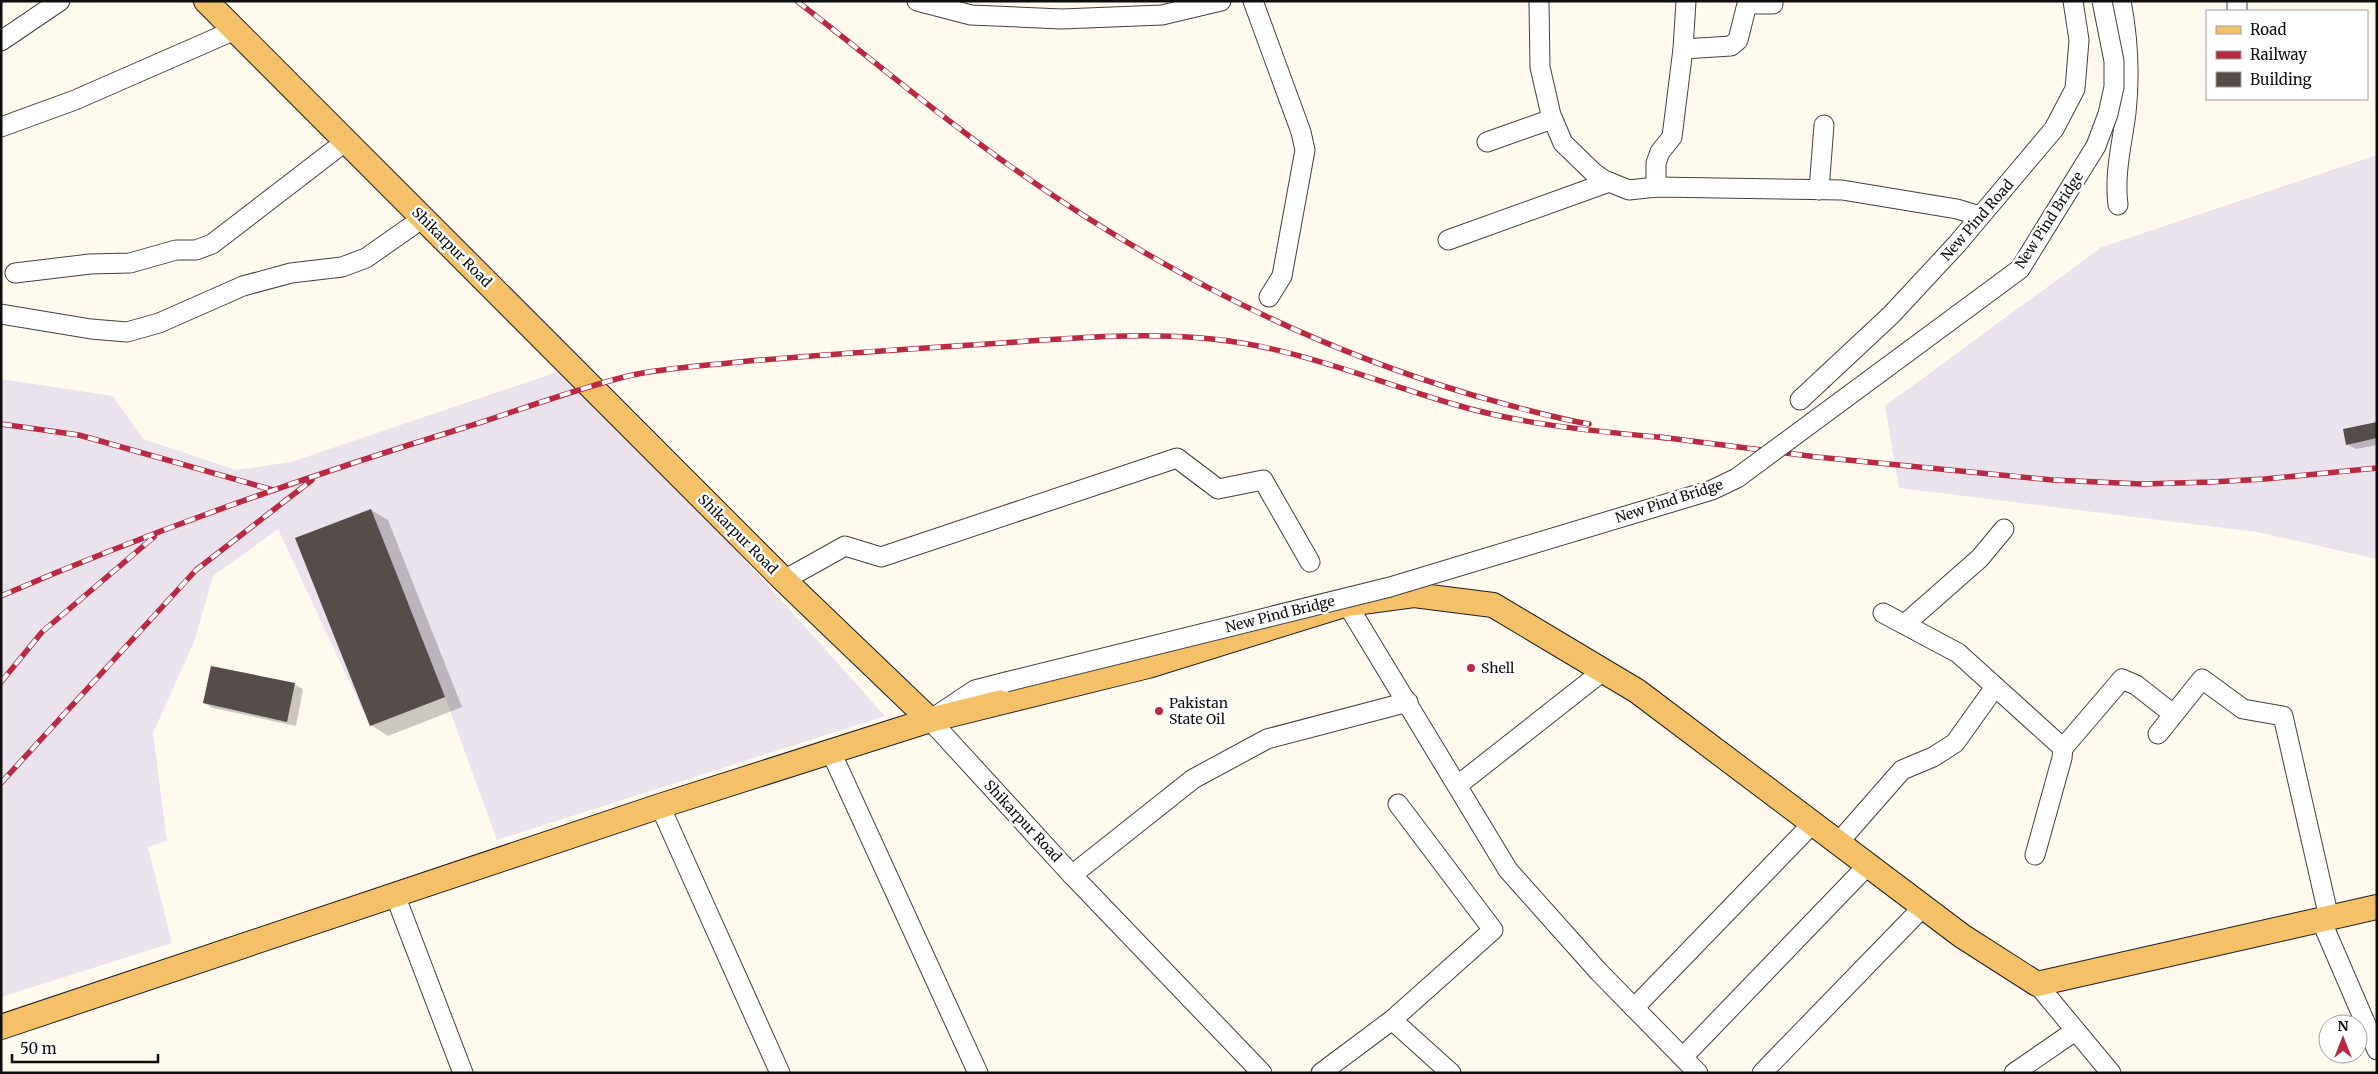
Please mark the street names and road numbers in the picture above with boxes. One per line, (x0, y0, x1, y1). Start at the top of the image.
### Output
street label: New Pind Bridge (2011, 168, 2087, 272)
street label: New Pind Road (1937, 175, 2018, 264)
street label: Shikarpur Road (408, 203, 496, 291)
street label: New Pind Bridge (1613, 475, 1725, 527)
street label: Shikarpur Road (694, 490, 782, 578)
street label: New Pind Bridge (1223, 592, 1337, 636)
street label: Shikarpur Road (980, 776, 1066, 866)

